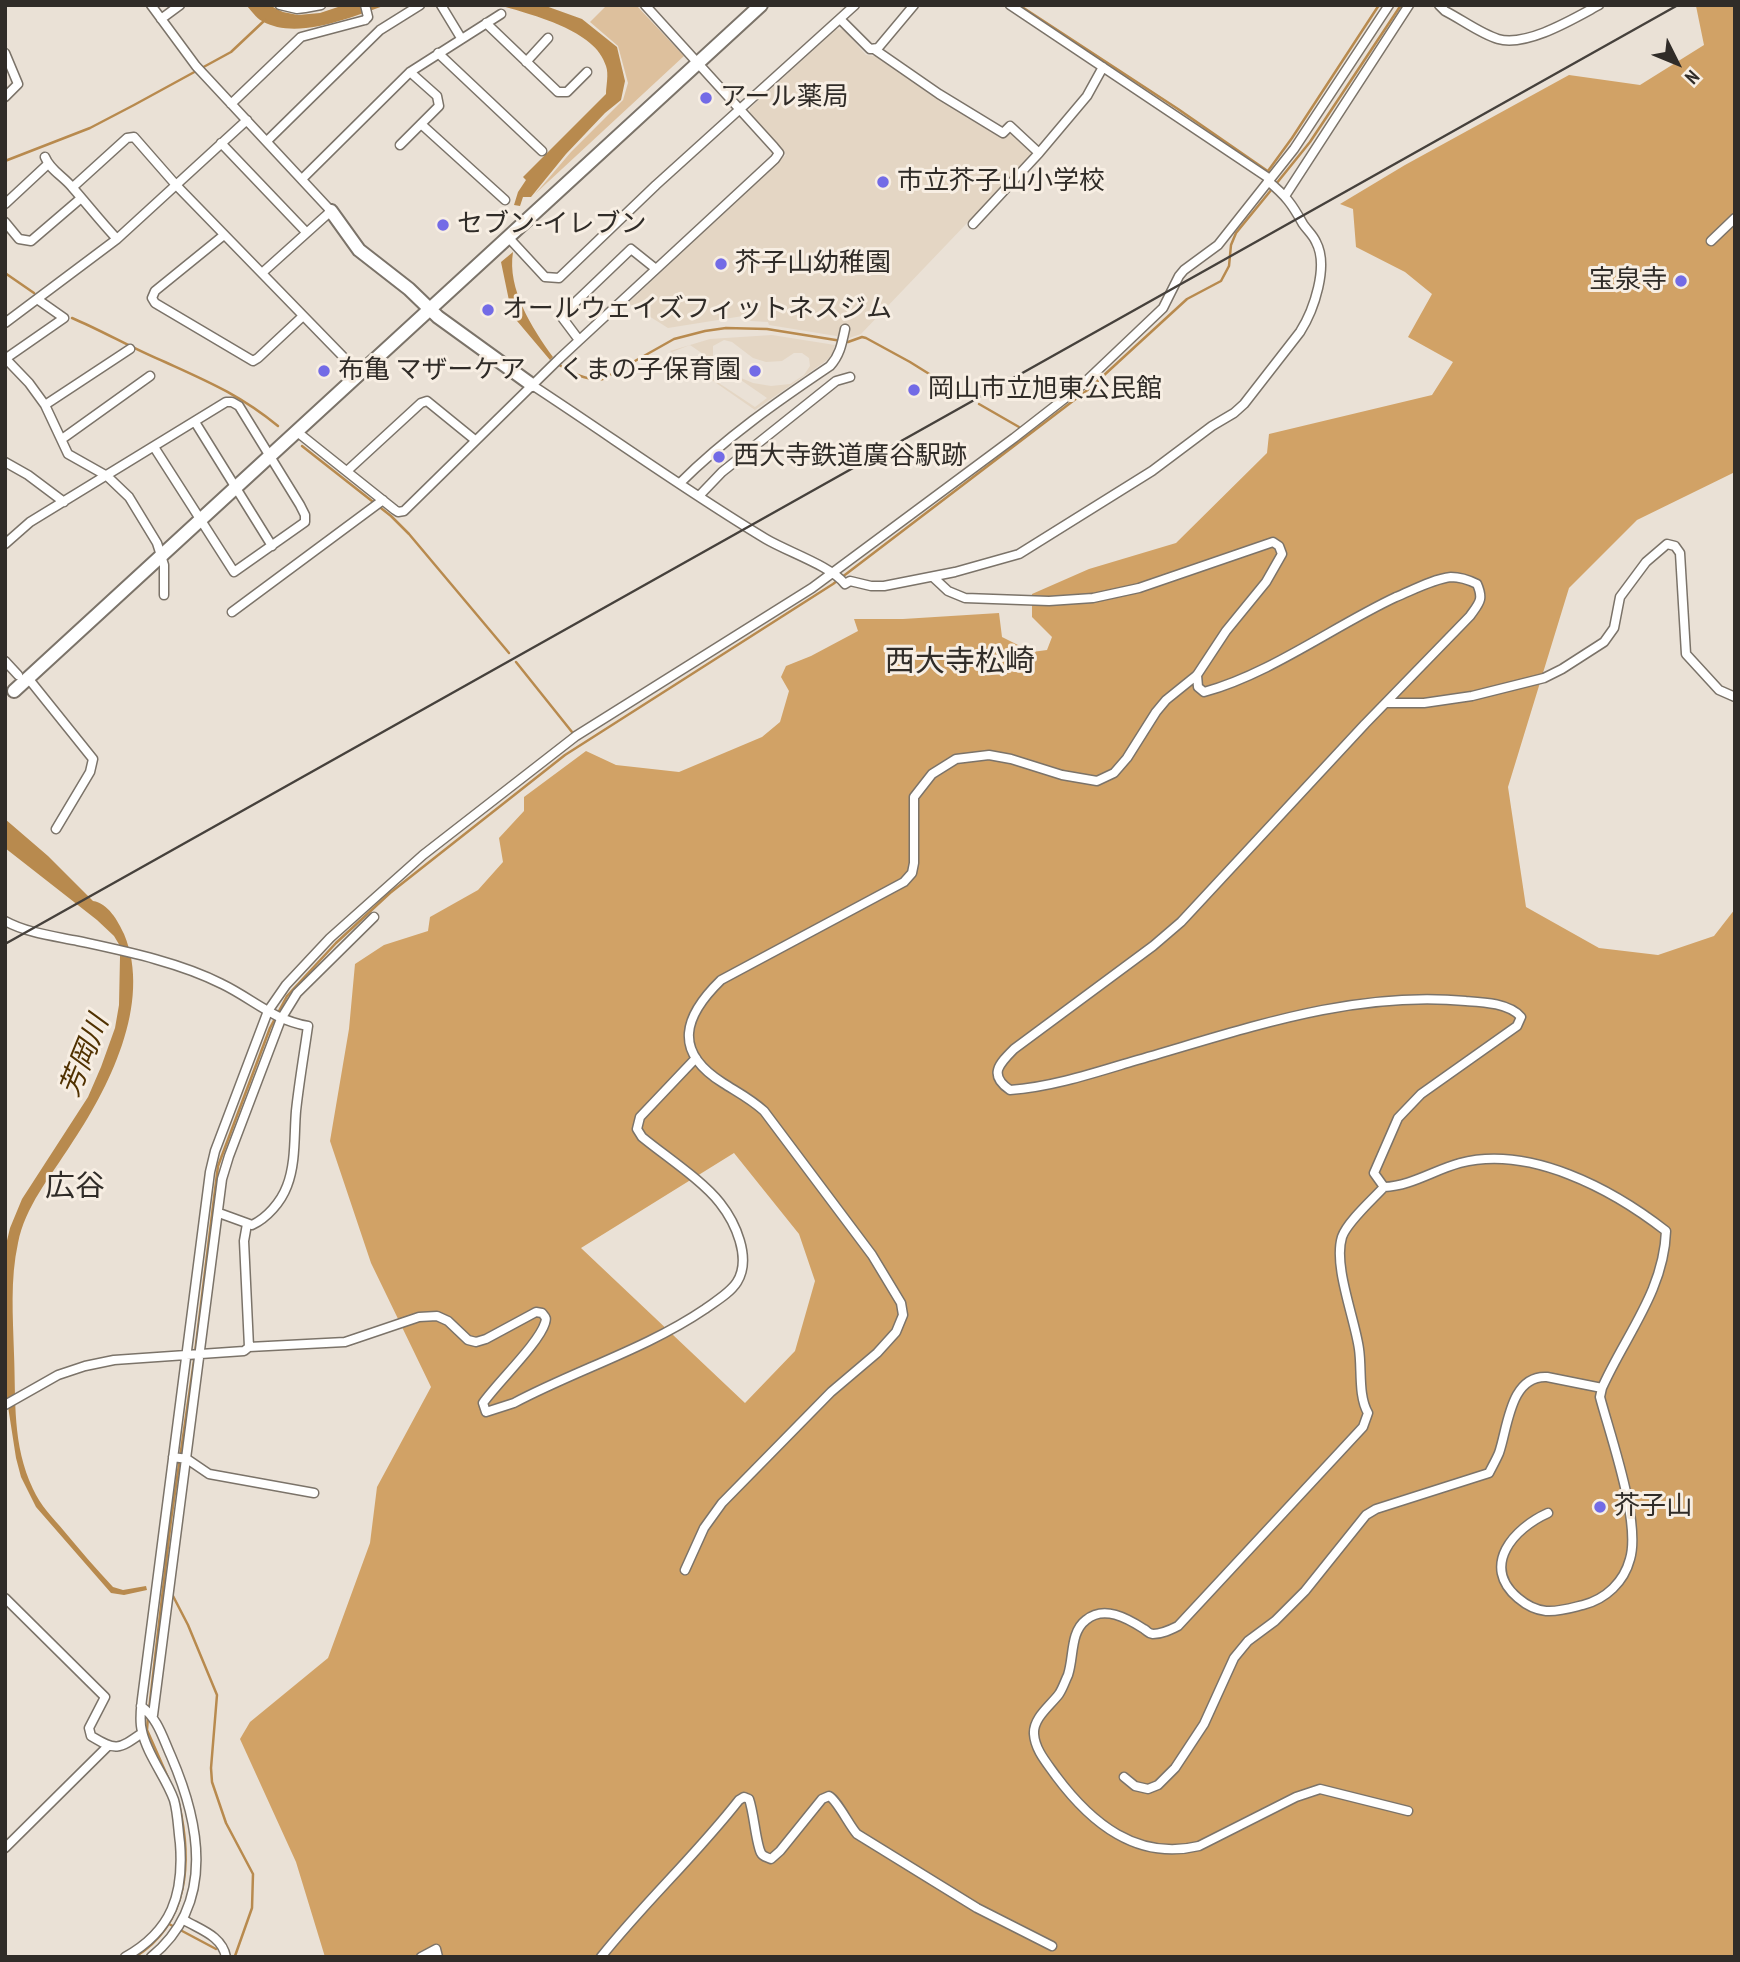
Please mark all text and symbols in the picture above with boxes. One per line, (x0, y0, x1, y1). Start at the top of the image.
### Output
north arrow (1642, 28, 1712, 98)
text: N (1680, 65, 1705, 89)
place label: アール薬局 (720, 82, 848, 114)
marker: アール薬局 (698, 90, 714, 106)
place label: 市立芥子山小学校 (897, 166, 1105, 198)
marker: 市立芥子山小学校 (875, 174, 891, 190)
place label: セブン-イレブン (457, 209, 647, 241)
marker: セブン-イレブン (435, 217, 451, 233)
place label: 芥子山幼稚園 (735, 248, 891, 280)
marker: 芥子山幼稚園 (713, 256, 729, 272)
place label: 宝泉寺 (1589, 265, 1667, 297)
marker: 宝泉寺 (1673, 273, 1689, 289)
place label: オールウェイズフィットネスジム (502, 294, 892, 326)
marker: オールウェイズフィットネスジム (480, 302, 496, 318)
place label: 布亀 マザーケア (338, 355, 526, 387)
place label: くまの子保育園 (559, 355, 741, 387)
marker: 布亀 マザーケア (316, 363, 332, 379)
marker: くまの子保育園 (747, 363, 763, 379)
place label: 岡山市立旭東公民館 (928, 374, 1162, 406)
marker: 岡山市立旭東公民館 (906, 382, 922, 398)
place label: 西大寺鉄道廣谷駅跡 (733, 441, 967, 473)
marker: 西大寺鉄道廣谷駅跡 (711, 449, 727, 465)
district label: 西大寺松崎 (885, 644, 1035, 680)
water label: 芳岡川 (54, 1011, 116, 1101)
district label: 広谷 (45, 1169, 105, 1205)
place label: 芥子山 (1614, 1491, 1692, 1523)
marker: 芥子山 (1592, 1499, 1608, 1515)

